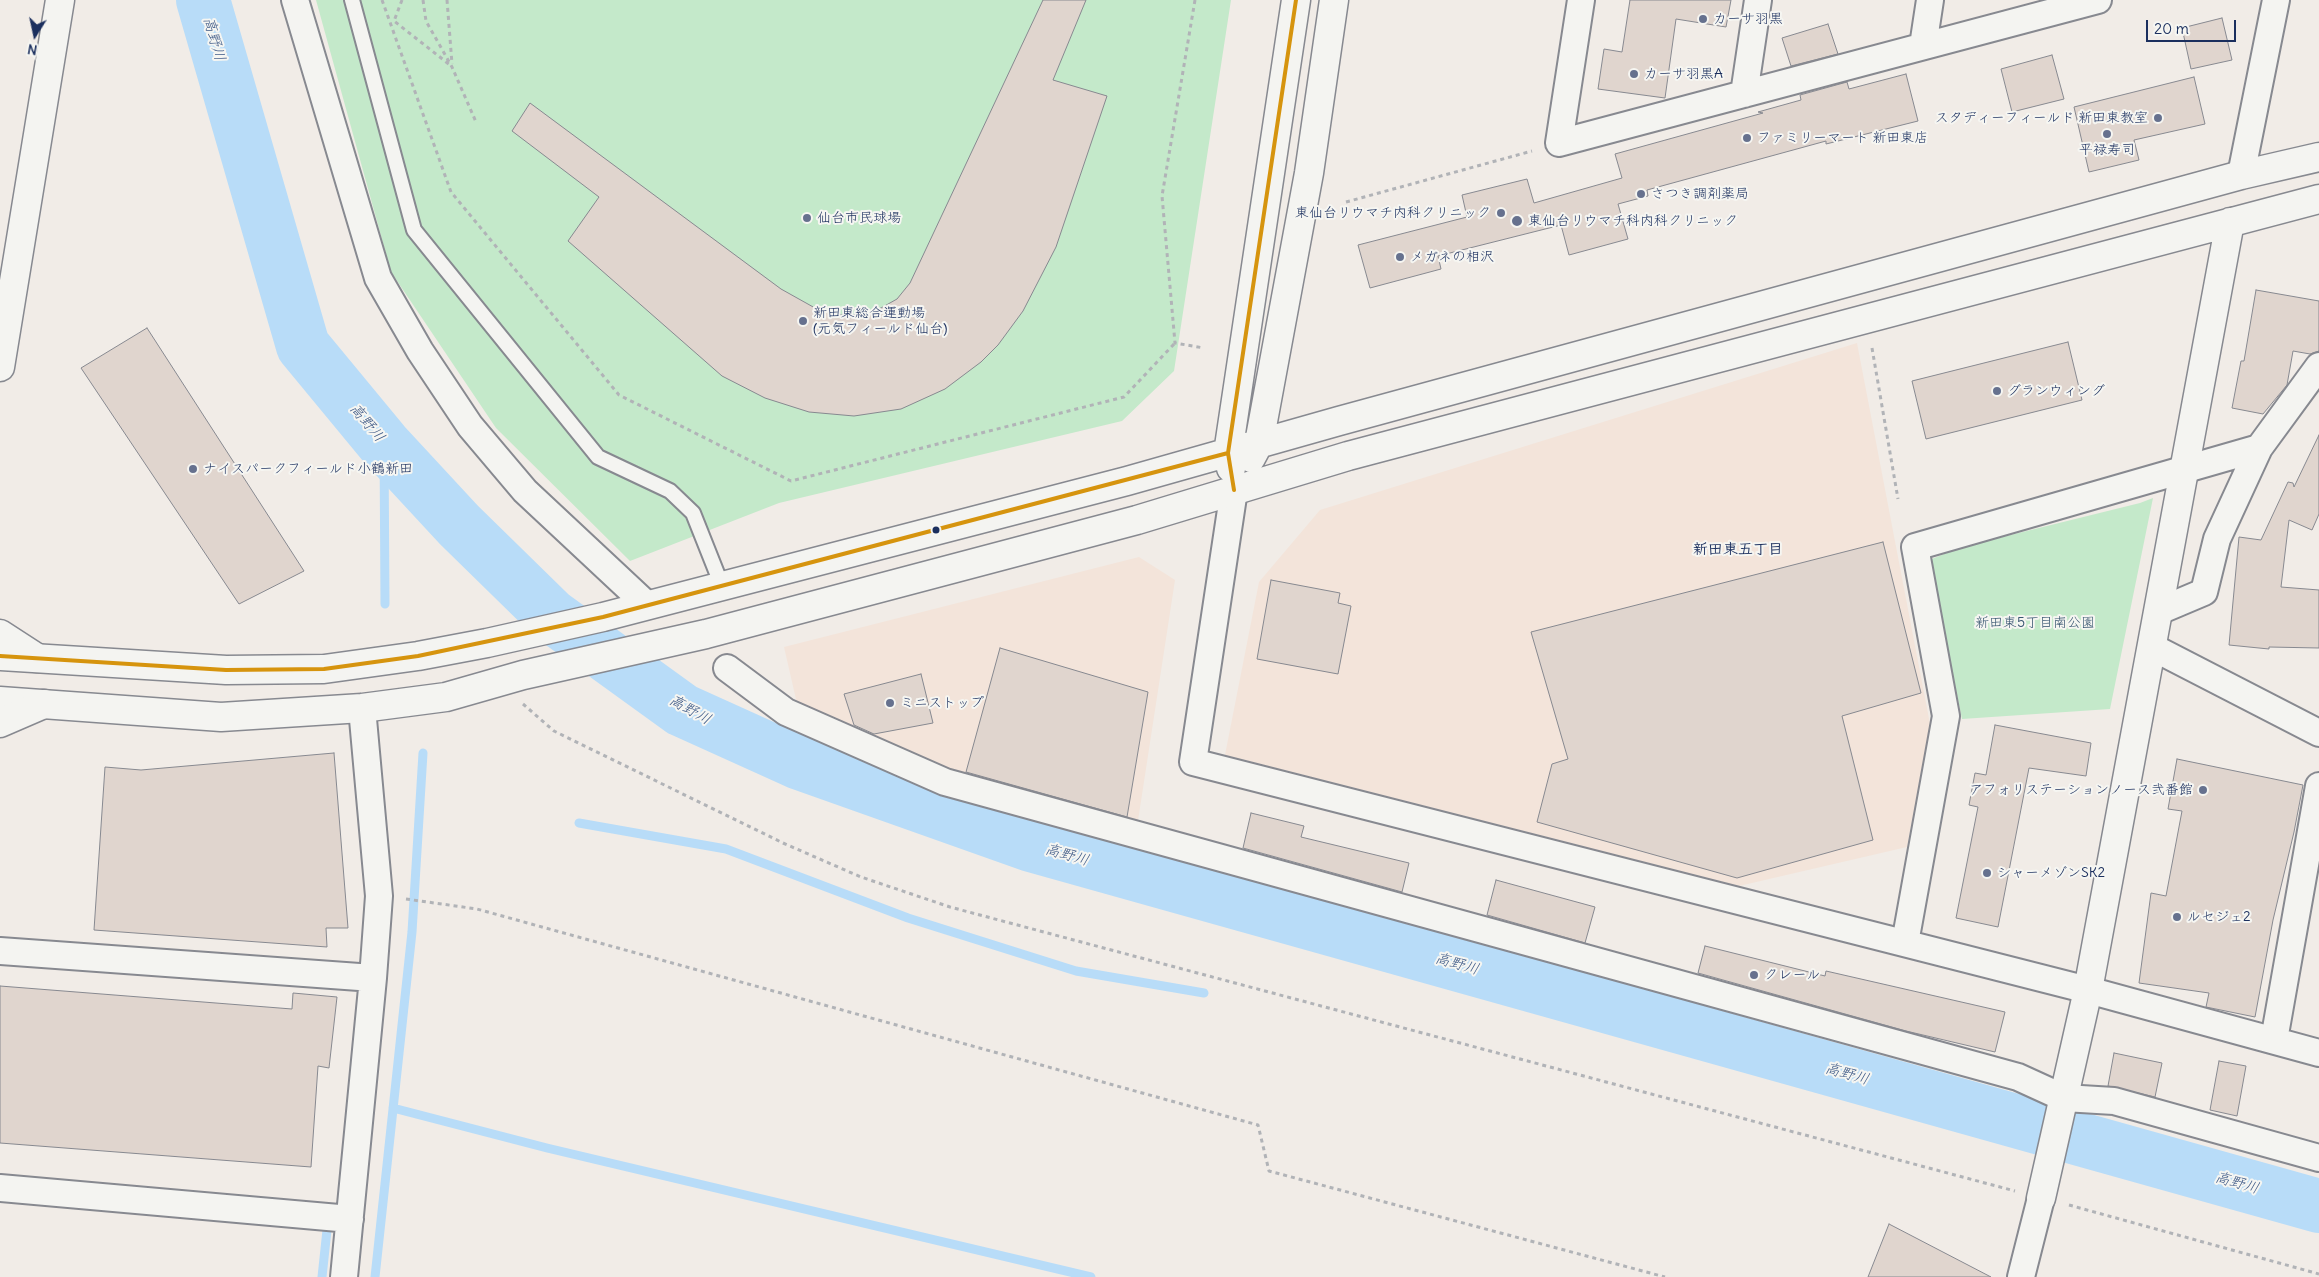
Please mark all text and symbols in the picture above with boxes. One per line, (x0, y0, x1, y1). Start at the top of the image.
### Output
north arrow (10, 10, 60, 60)
scale bar (2149, 10, 2239, 42)
place label: カーサ羽黒 (1713, 11, 1783, 27)
marker: カーサ羽黒 (1697, 13, 1709, 25)
water label: 高野川 (199, 15, 229, 63)
text: 20 m (2154, 19, 2189, 38)
text: N (26, 40, 39, 59)
place label: カーサ羽黒A (1644, 66, 1723, 82)
marker: カーサ羽黒A (1628, 68, 1640, 80)
place label: スタディーフィールド 新田東教室 (1935, 110, 2148, 126)
marker: スタディーフィールド 新田東教室 (2152, 112, 2164, 124)
marker: 平禄寿司 (2101, 128, 2113, 140)
place label: ファミリーマート 新田東店 (1757, 130, 1928, 146)
marker: ファミリーマート 新田東店 (1741, 132, 1753, 144)
place label: 平禄寿司 (2079, 142, 2135, 158)
place label: さつき調剤薬局 (1651, 186, 1749, 202)
marker: さつき調剤薬局 (1635, 188, 1647, 200)
place label: 東仙台リウマチ内科クリニック (1295, 205, 1491, 221)
marker: 東仙台リウマチ内科クリニック (1495, 207, 1507, 219)
place label: 仙台市民球場 (817, 210, 901, 226)
marker: 仙台市民球場 (801, 212, 813, 224)
place label: 東仙台リウマチ科内科クリニック (1528, 213, 1738, 229)
marker: 東仙台リウマチ科内科クリニック (1510, 214, 1524, 228)
place label: メガネの相沢 (1410, 249, 1494, 265)
marker: メガネの相沢 (1394, 251, 1406, 263)
place label: 新田東総合運動場 (元気フィールド仙台) (813, 305, 947, 338)
marker: 新田東総合運動場 (元気フィールド仙台) (797, 315, 809, 327)
place label: グランウィング (2007, 383, 2105, 399)
marker: グランウィング (1991, 385, 2003, 397)
water label: 高野川 (346, 400, 388, 446)
place label: ナイスパークフィールド小鶴新田 (203, 461, 413, 477)
marker: ナイスパークフィールド小鶴新田 (187, 463, 199, 475)
unlabelled marker (931, 525, 941, 535)
district label: 新田東五丁目 (1693, 541, 1783, 559)
park label: 新田東5丁目南公園 (1975, 615, 2095, 631)
water label: 高野川 (666, 691, 714, 729)
place label: ミニストップ (900, 695, 984, 711)
marker: ミニストップ (884, 697, 896, 709)
place label: アフォリステーションノース弐番館 (1969, 782, 2193, 798)
marker: アフォリステーションノース弐番館 (2197, 784, 2209, 796)
water label: 高野川 (1043, 840, 1091, 870)
place label: シャーメゾンSK2 (1997, 865, 2105, 881)
marker: シャーメゾンSK2 (1981, 867, 1993, 879)
place label: ルセジェ2 (2187, 909, 2251, 925)
marker: ルセジェ2 (2171, 911, 2183, 923)
water label: 高野川 (1433, 949, 1481, 979)
place label: クレール (1764, 967, 1821, 983)
marker: クレール (1748, 969, 1760, 981)
water label: 高野川 (1823, 1059, 1871, 1089)
water label: 高野川 (2213, 1168, 2261, 1198)

